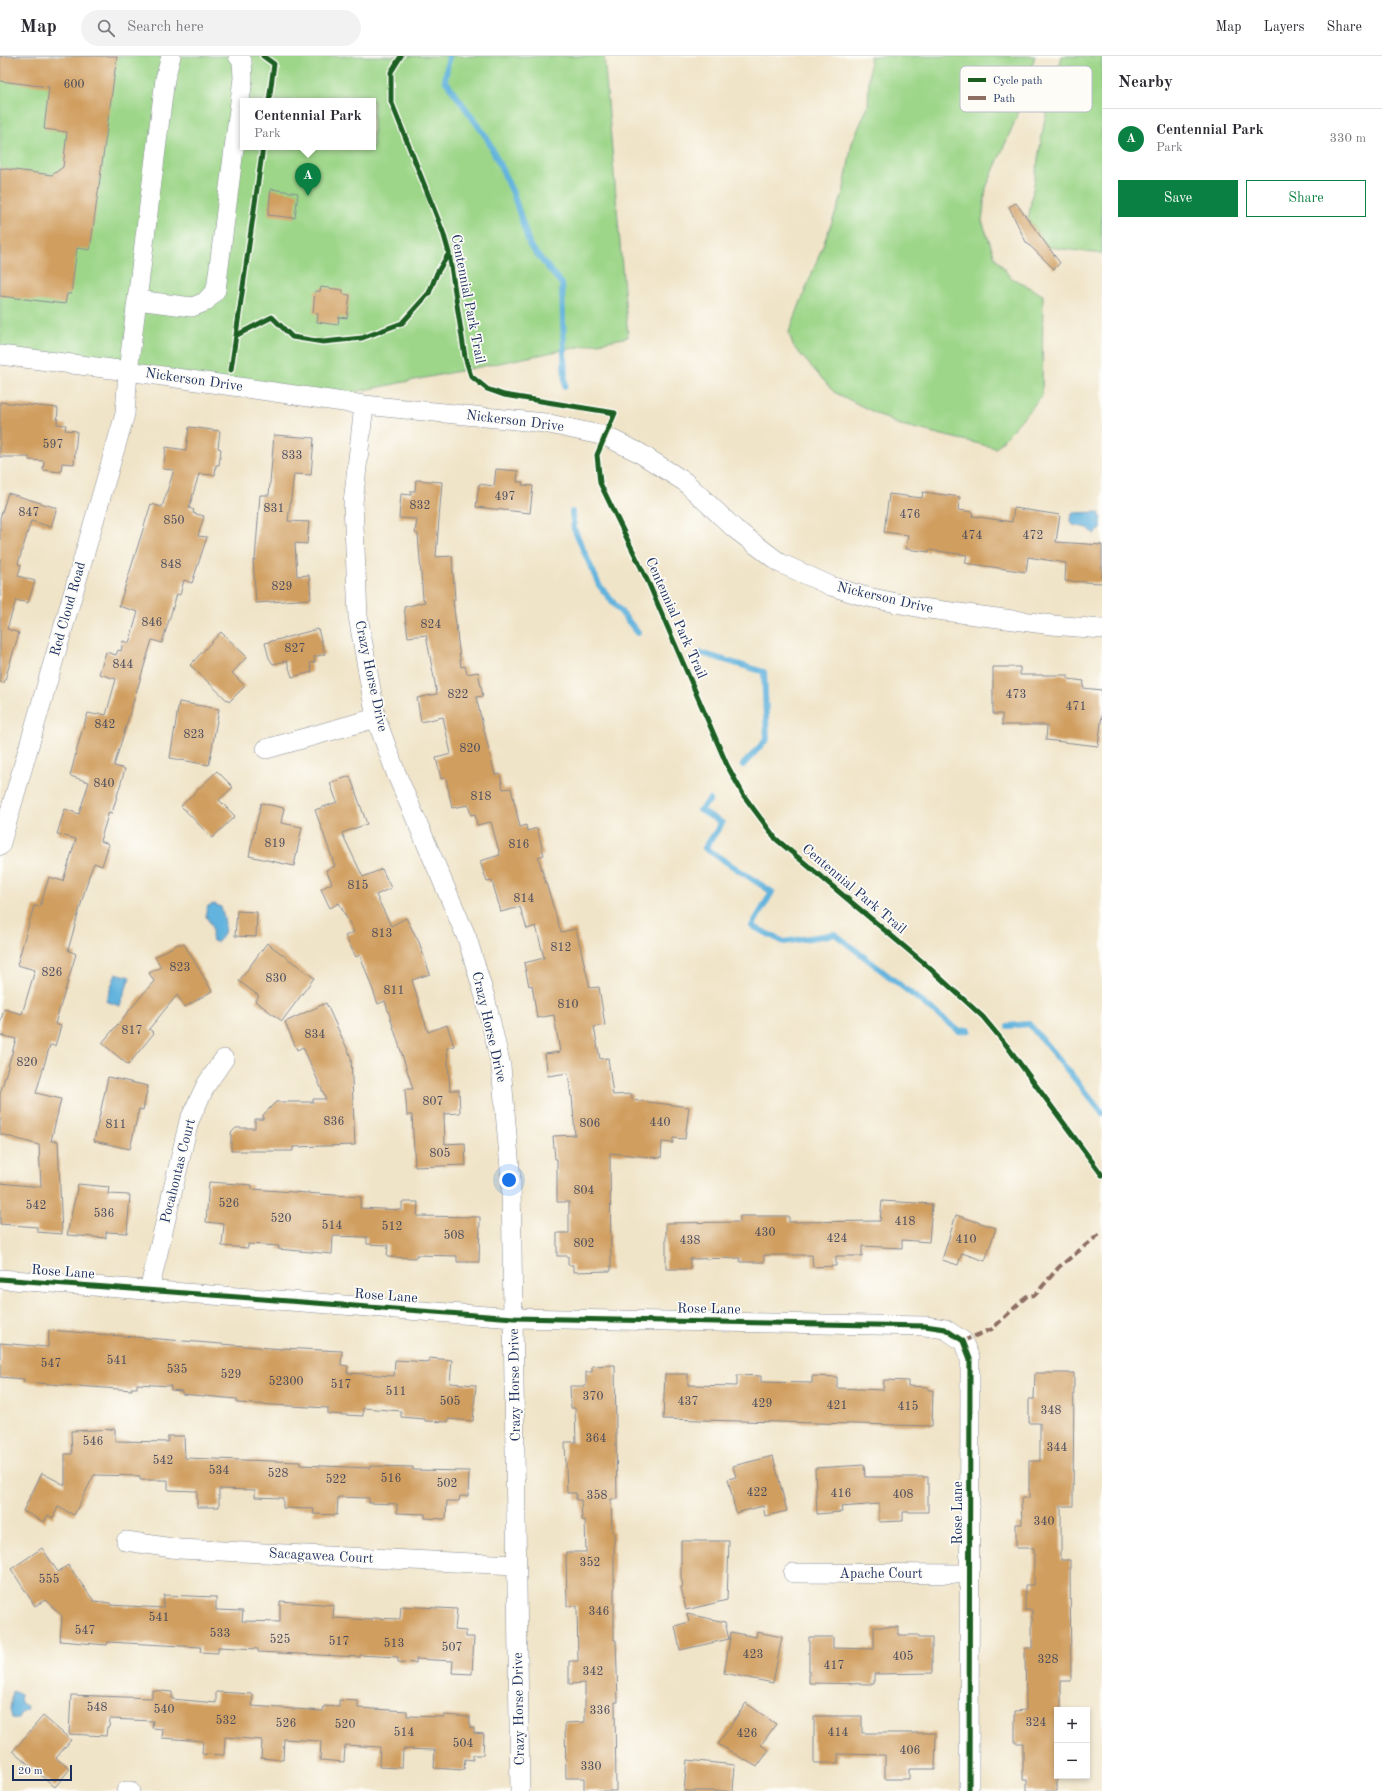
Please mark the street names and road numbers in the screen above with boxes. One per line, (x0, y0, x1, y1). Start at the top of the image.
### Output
street label: Centennial Park Trail (449, 233, 487, 365)
street label: Nickerson Drive (144, 366, 244, 394)
street label: Nickerson Drive (465, 408, 565, 434)
street label: Centennial Park Trail (643, 555, 709, 681)
street label: Red Cloud Road (48, 560, 88, 658)
street label: Nickerson Drive (836, 580, 934, 616)
street label: Crazy Horse Drive (352, 619, 390, 733)
street label: Centennial Park Trail (799, 841, 909, 937)
street label: Crazy Horse Drive (469, 970, 509, 1084)
street label: Pocahontas Court (158, 1117, 198, 1225)
street label: Rose Lane (31, 1263, 95, 1281)
street label: Rose Lane (354, 1287, 418, 1305)
street label: Rose Lane (677, 1301, 741, 1317)
street label: Crazy Horse Drive (507, 1328, 523, 1442)
street label: Rose Lane (951, 1481, 965, 1545)
street label: Sacagawea Court (268, 1546, 374, 1566)
street label: Apache Court (839, 1567, 923, 1581)
street label: Crazy Horse Drive (511, 1652, 527, 1766)

